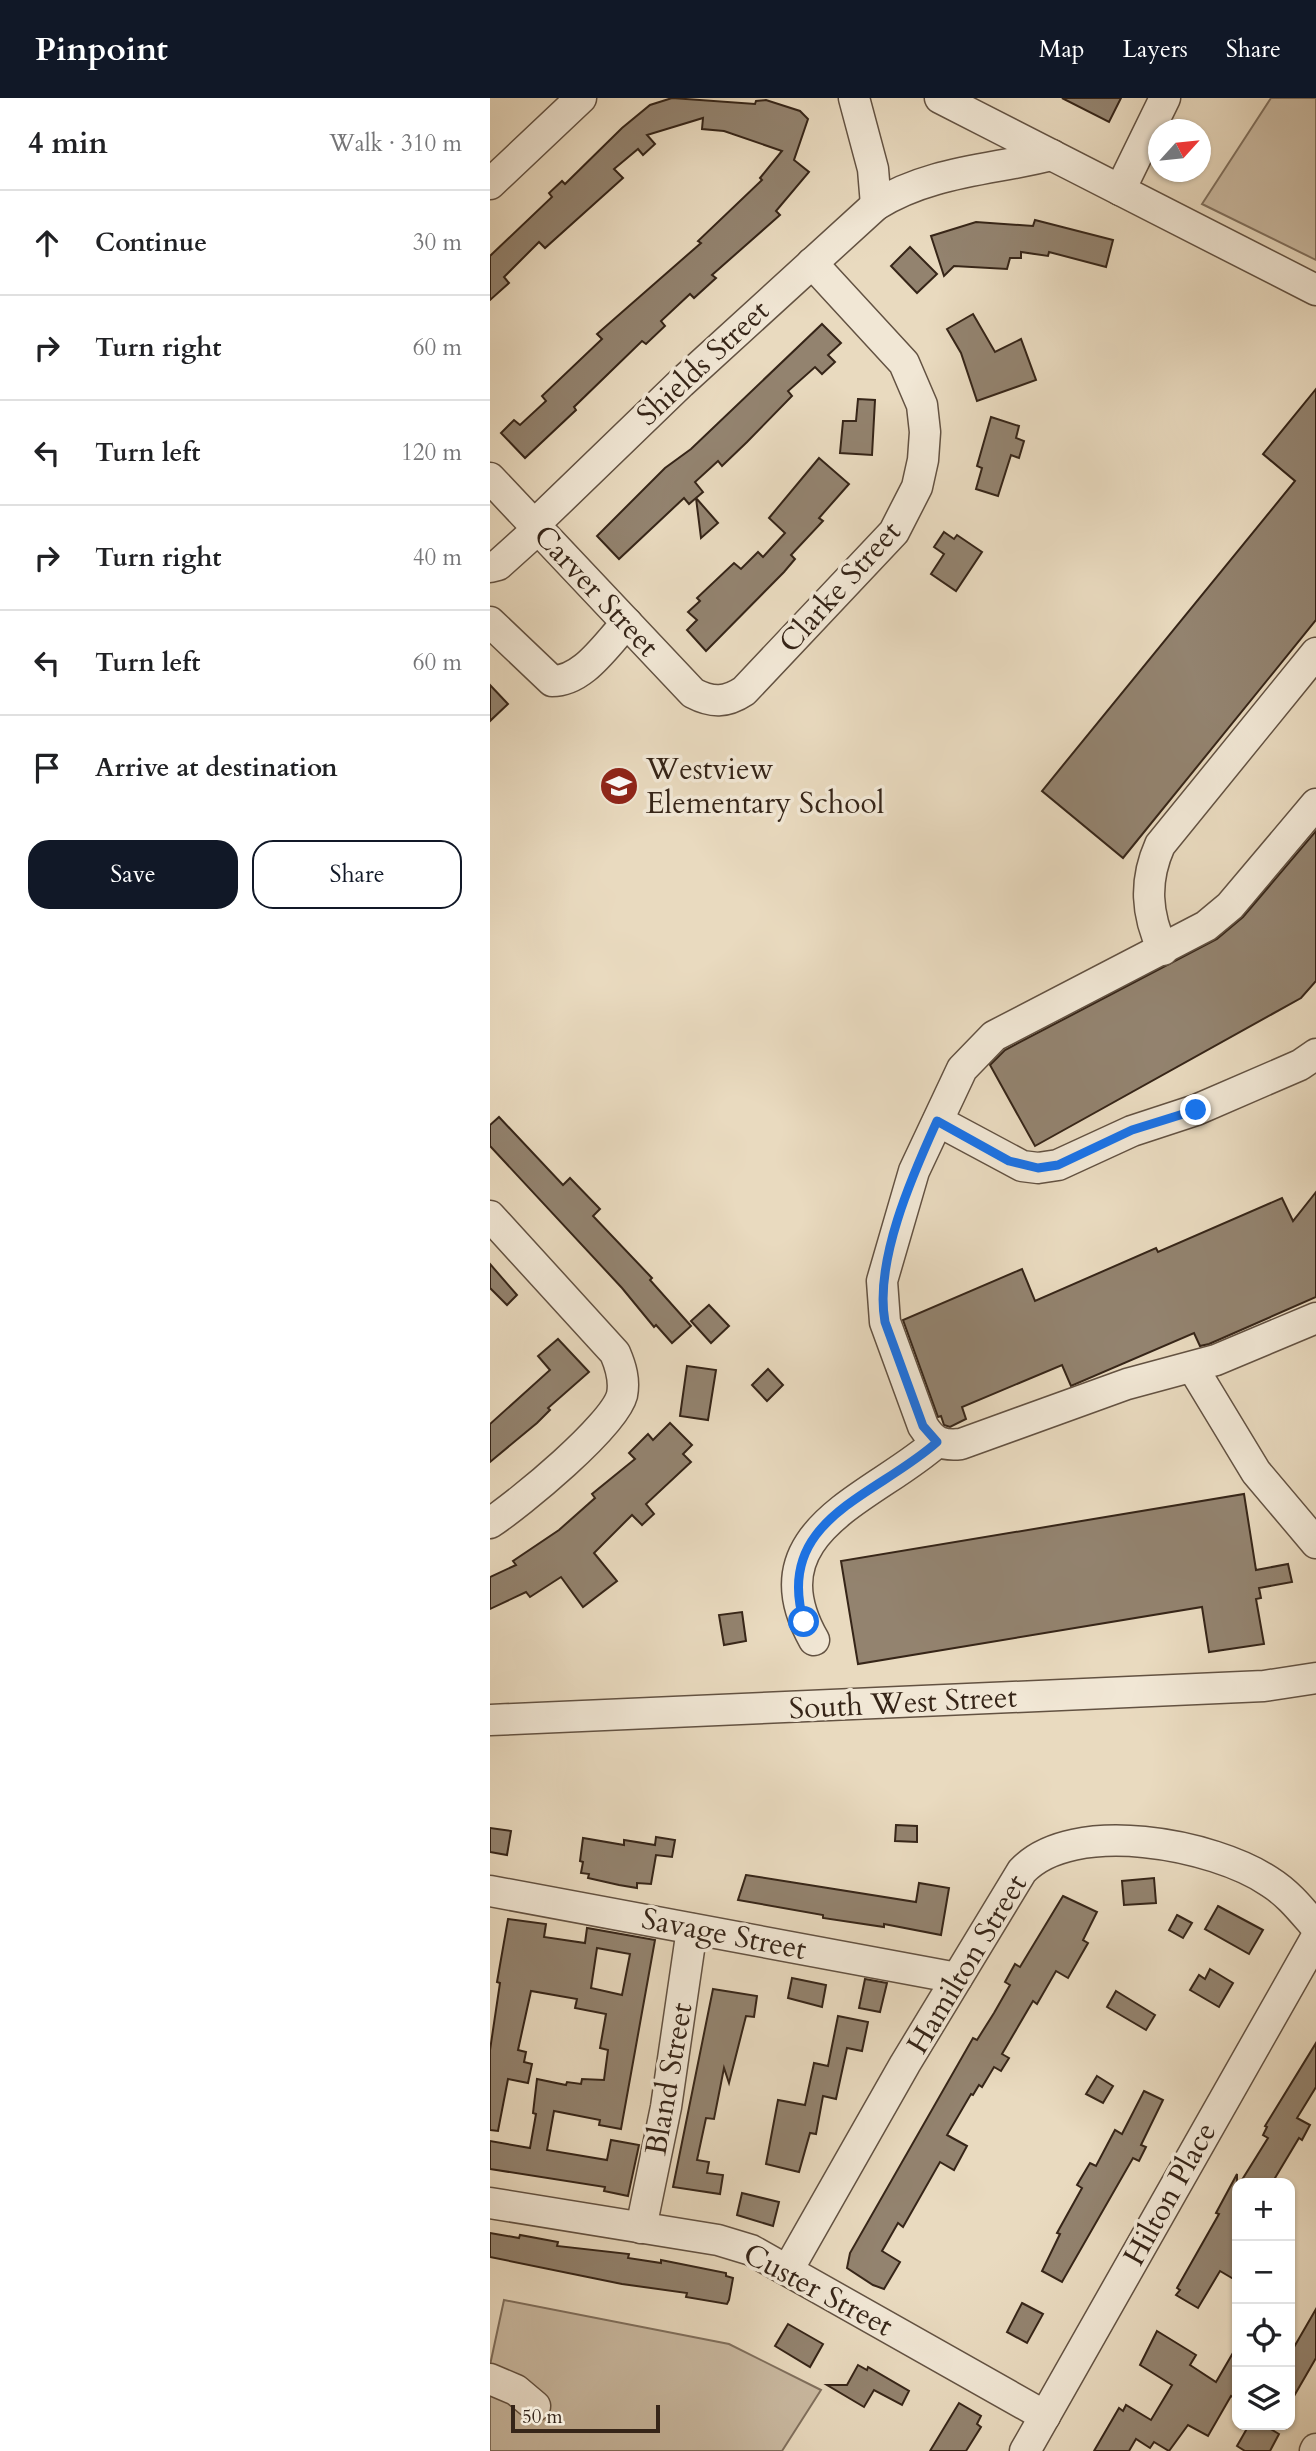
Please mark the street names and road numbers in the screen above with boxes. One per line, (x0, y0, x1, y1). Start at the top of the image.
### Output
street label: Shields Street (628, 291, 779, 435)
street label: Clarke Street (770, 512, 911, 662)
street label: Carver Street (524, 516, 668, 666)
street label: South West Street (788, 1677, 1019, 1729)
street label: Hamilton Street (897, 1866, 1037, 2061)
street label: Savage Street (638, 1898, 810, 1970)
street label: Bland Street (635, 1999, 703, 2159)
street label: Hilton Place (1114, 2115, 1226, 2273)
street label: Custer Street (736, 2233, 900, 2347)

